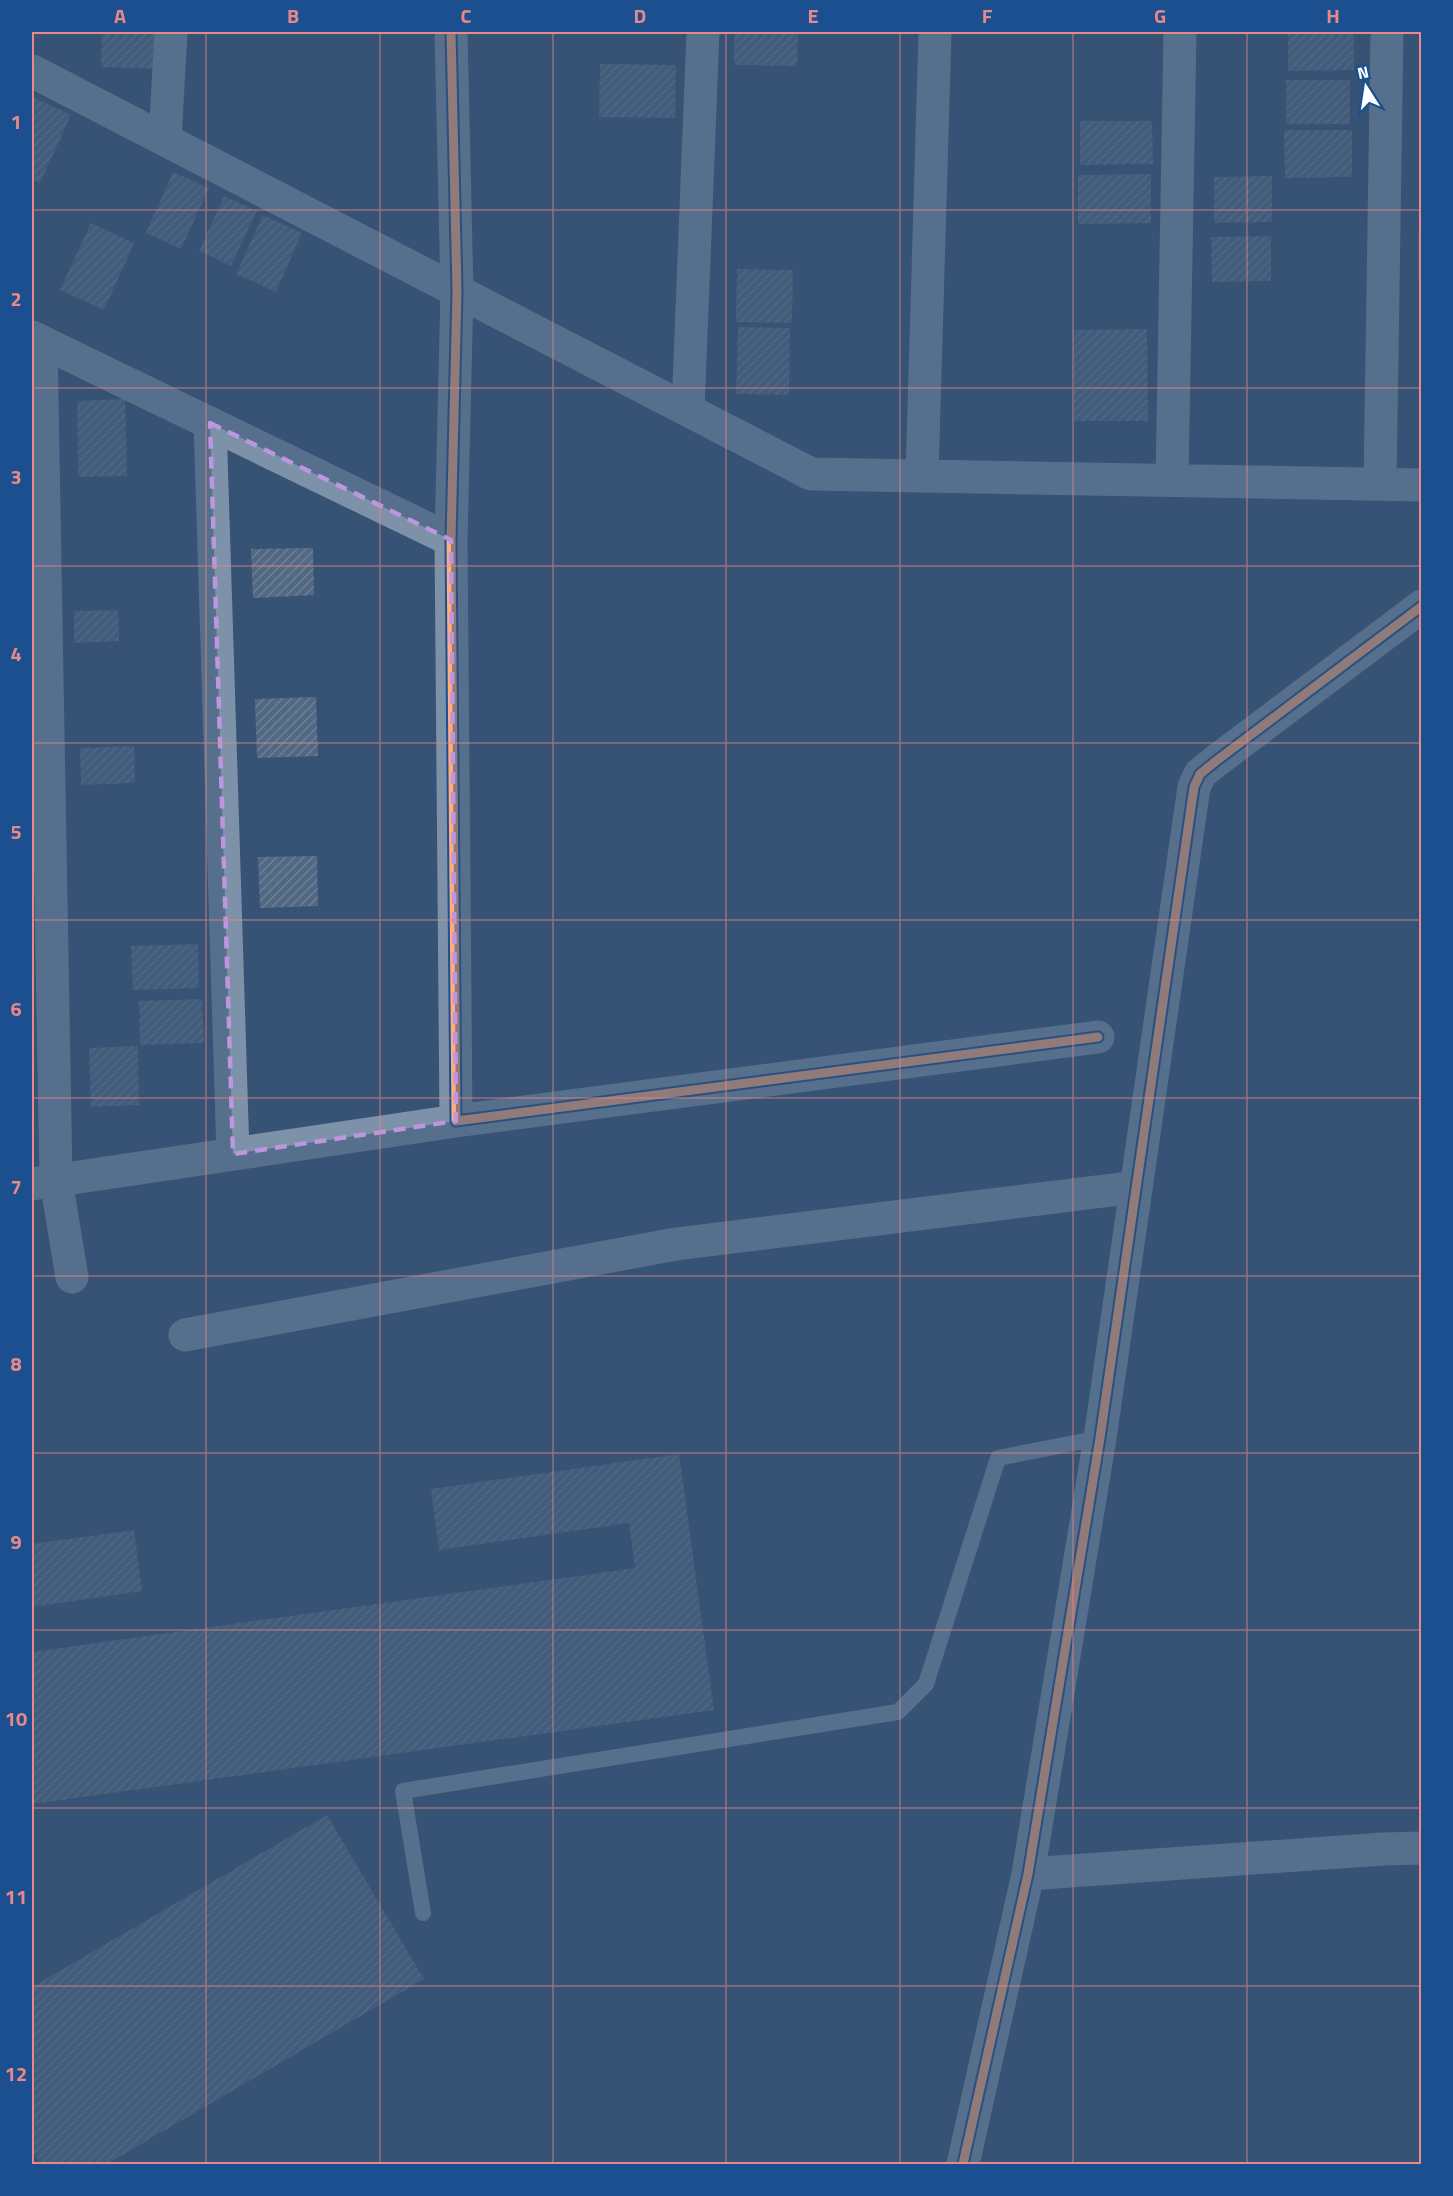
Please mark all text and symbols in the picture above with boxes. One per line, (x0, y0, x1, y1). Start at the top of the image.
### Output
text: A (114, 0, 126, 31)
text: B (287, 0, 299, 31)
text: C (461, 0, 472, 31)
text: D (634, 0, 646, 31)
text: E (807, 0, 819, 31)
text: F (982, 0, 993, 31)
text: G (1154, 0, 1166, 31)
text: H (1326, 0, 1340, 31)
north arrow (1336, 57, 1396, 117)
text: N (1355, 59, 1371, 85)
text: 1 (10, 106, 22, 137)
text: 2 (10, 283, 22, 314)
text: 3 (10, 461, 22, 492)
text: 4 (10, 638, 22, 669)
text: 5 (10, 816, 22, 847)
text: 6 (10, 993, 22, 1024)
text: 7 (10, 1171, 22, 1202)
text: 8 (10, 1348, 22, 1379)
text: 9 (10, 1526, 22, 1557)
text: 10 (5, 1703, 27, 1734)
text: 11 (5, 1881, 27, 1912)
text: 12 (5, 2058, 27, 2089)

